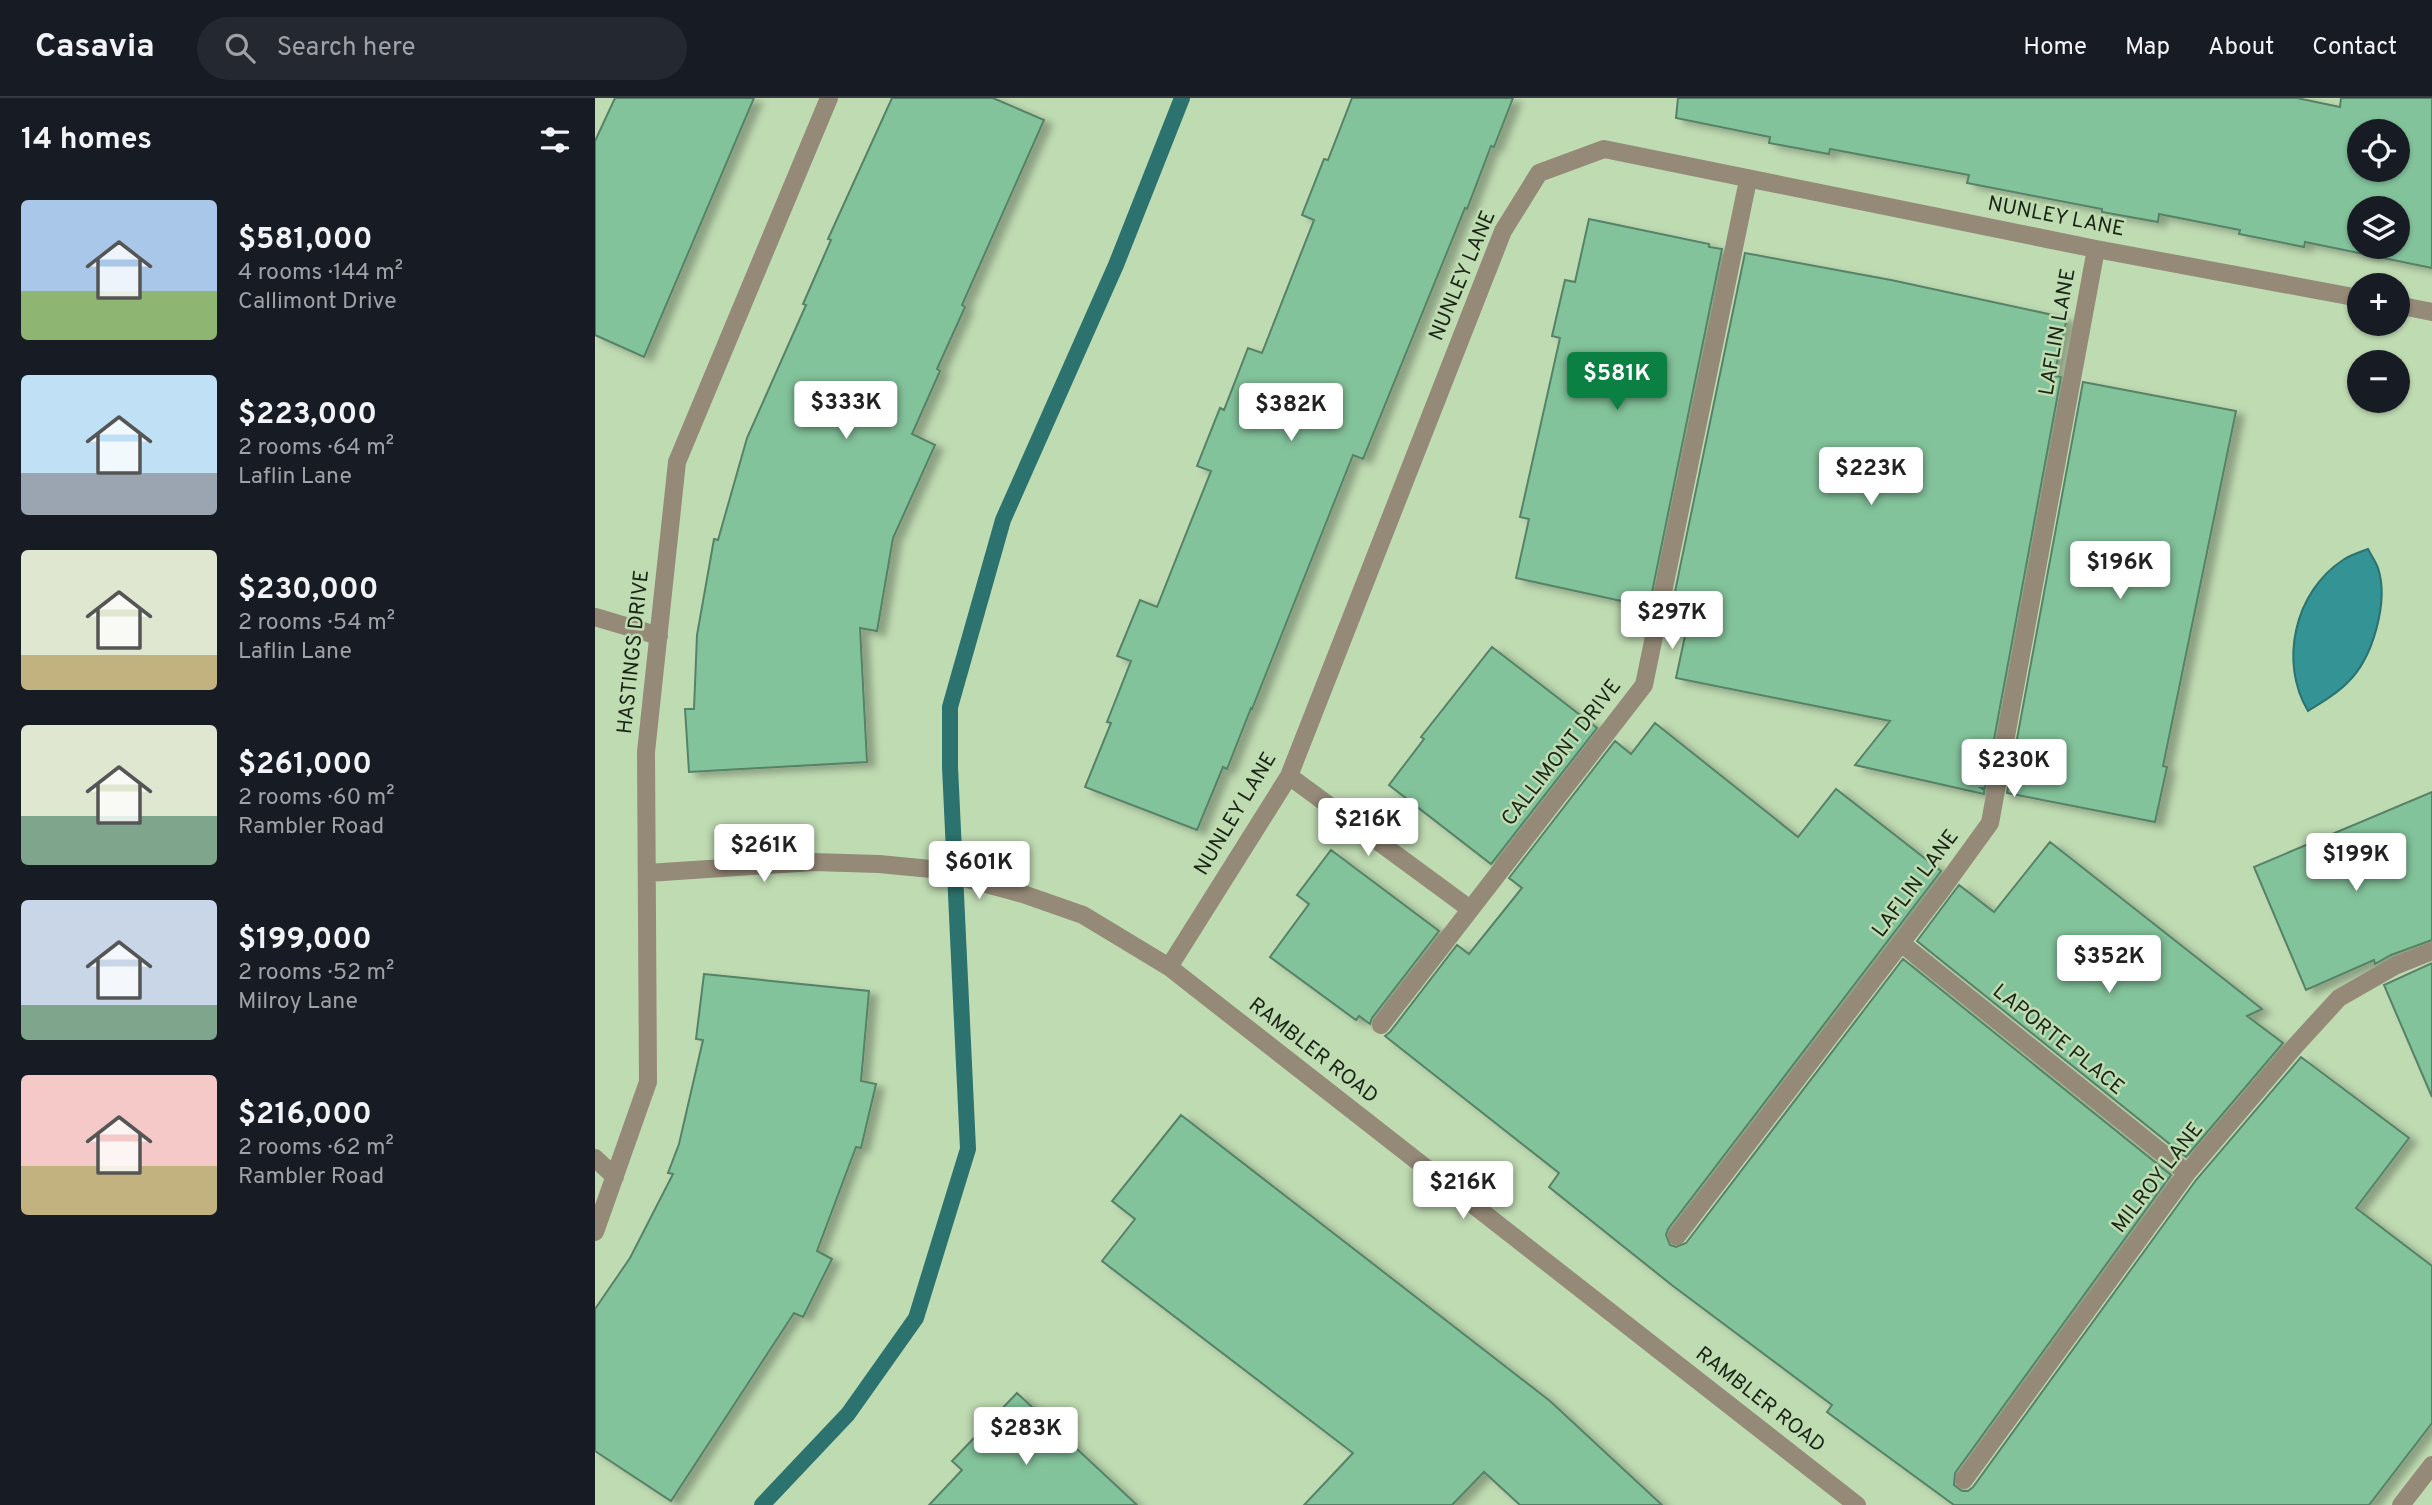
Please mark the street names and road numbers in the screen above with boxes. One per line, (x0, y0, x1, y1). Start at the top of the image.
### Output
street label: NUNLEY LANE (1985, 190, 2127, 244)
street label: NUNLEY LANE (1423, 207, 1503, 345)
street label: LAFLIN LANE (2034, 266, 2082, 398)
street label: HASTINGS DRIVE (612, 569, 656, 735)
street label: CALLIMONT DRIVE (1496, 674, 1628, 832)
street label: NUNLEY LANE (1189, 747, 1283, 881)
street label: LAFLIN LANE (1867, 825, 1965, 943)
street label: LAPORTE PLACE (1986, 978, 2130, 1102)
street label: RAMBLER ROAD (1243, 992, 1383, 1110)
street label: MILROY LANE (2106, 1117, 2210, 1239)
street label: RAMBLER ROAD (1690, 1341, 1830, 1459)

